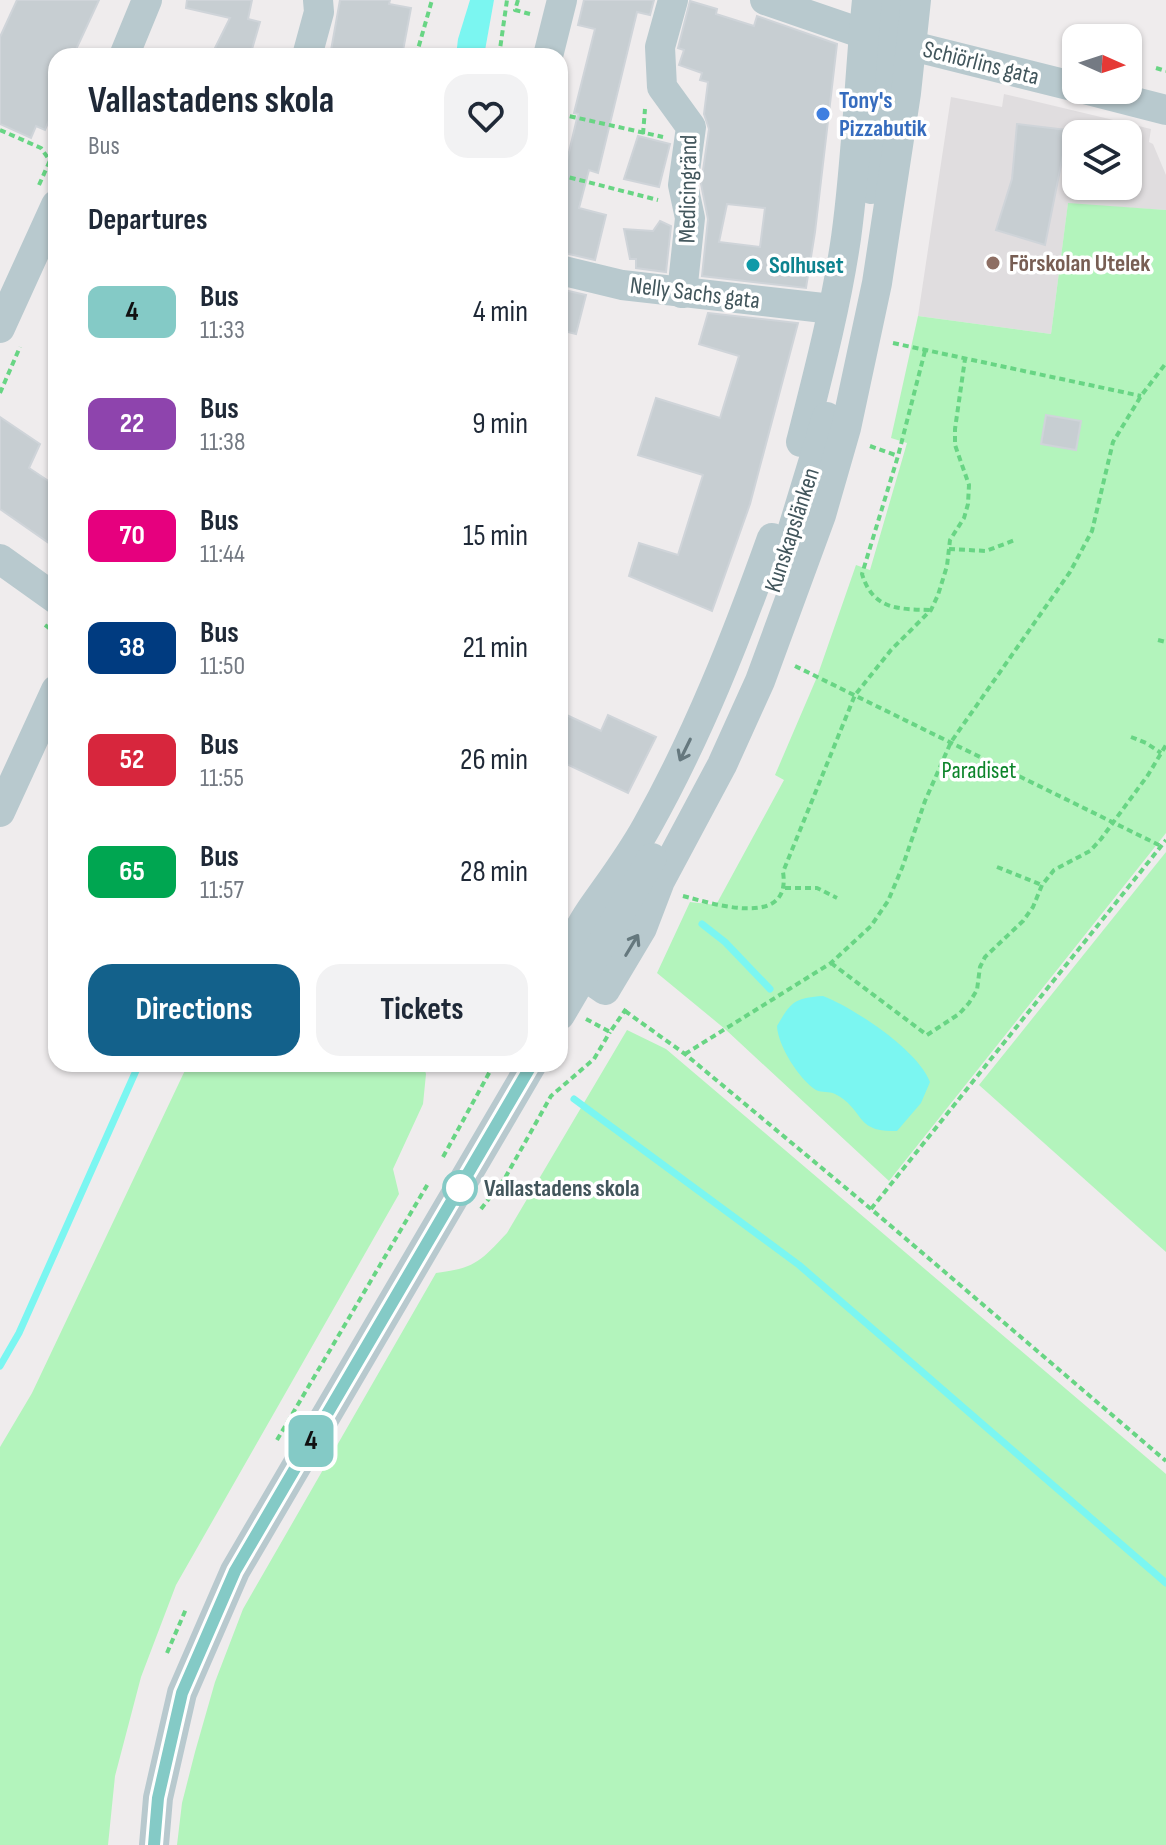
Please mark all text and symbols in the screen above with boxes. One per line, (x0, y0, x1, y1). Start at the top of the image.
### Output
north arrow (1062, 24, 1142, 104)
map controls (1062, 24, 1142, 200)
street label: Schiörlins gata (920, 35, 1042, 91)
button: heart (444, 74, 528, 158)
text: Vallastadens skola (88, 78, 334, 123)
place label: Tony's Pizzabutik (839, 86, 927, 143)
marker: Tony's Pizzabutik (814, 105, 832, 123)
button: layers (1062, 120, 1142, 200)
text: Bus (88, 131, 120, 162)
street label: Medicingränd (673, 135, 703, 243)
text: Departures (88, 202, 208, 238)
place label: Förskolan Utelek (1009, 249, 1150, 278)
place label: Solhuset (769, 251, 844, 280)
marker: Förskolan Utelek (984, 254, 1002, 272)
marker: Solhuset (744, 256, 762, 274)
street label: Nelly Sachs gata (628, 271, 762, 315)
text: Bus (200, 279, 239, 315)
text: 4 min (473, 294, 528, 330)
text: 4 (125, 295, 139, 328)
text: 11:33 (200, 315, 245, 346)
text: Bus (200, 391, 239, 427)
text: 9 min (472, 406, 528, 442)
text: 22 (120, 407, 144, 440)
text: 11:38 (200, 427, 245, 458)
street label: Kunskapslänken (758, 464, 826, 596)
text: Bus (200, 503, 239, 539)
text: 15 min (463, 518, 528, 554)
text: 70 (119, 519, 145, 552)
text: 11:44 (200, 539, 245, 570)
text: Bus (200, 615, 239, 651)
text: 21 min (463, 630, 528, 666)
text: 38 (119, 631, 145, 664)
text: 11:50 (200, 651, 245, 682)
text: Bus (200, 727, 239, 763)
one-way arrow (677, 738, 692, 762)
text: 26 min (460, 742, 528, 778)
text: 52 (120, 743, 144, 776)
park label: Paradiset (942, 756, 1016, 785)
text: 11:55 (200, 763, 244, 794)
text: Bus (200, 839, 239, 875)
text: 28 min (460, 854, 528, 890)
text: 65 (119, 855, 145, 888)
text: 11:57 (200, 875, 244, 906)
one-way arrow (625, 933, 640, 957)
button: Directions (88, 964, 300, 1056)
button: Tickets (316, 964, 528, 1056)
marker: Vallastadens skola (443, 1171, 477, 1205)
place label: Vallastadens skola (484, 1174, 640, 1203)
line badge: 4 (285, 1415, 337, 1467)
text: 4 (304, 1424, 318, 1457)

